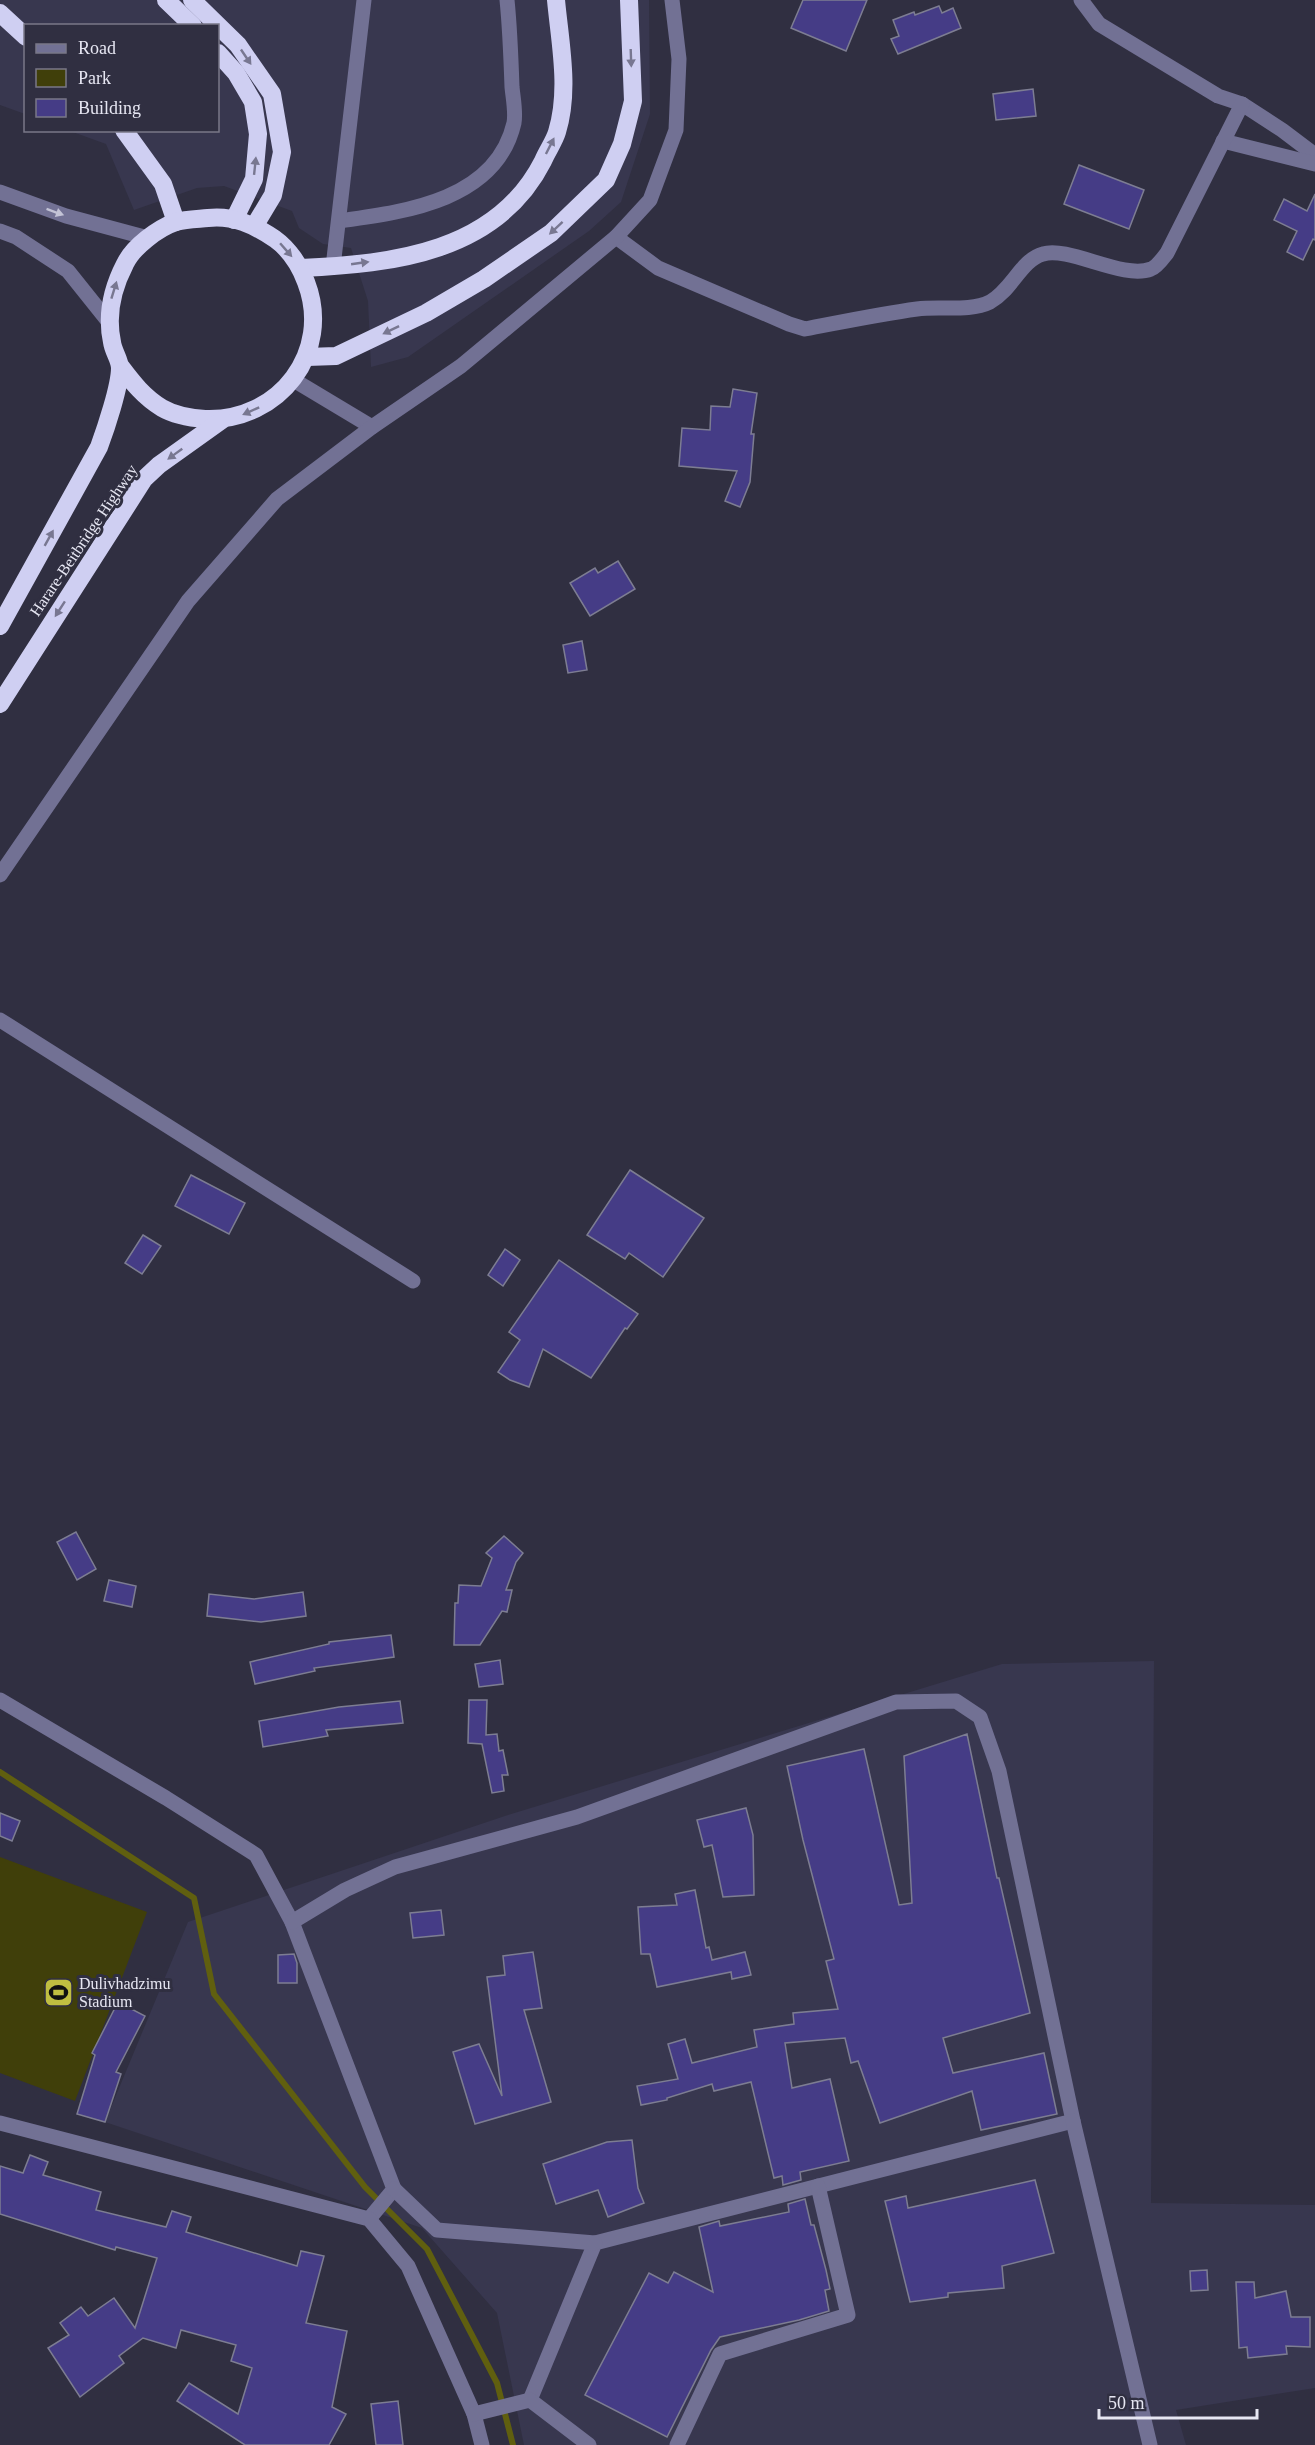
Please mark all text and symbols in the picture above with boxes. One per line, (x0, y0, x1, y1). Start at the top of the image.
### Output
legend (24, 24, 219, 132)
text: Road (78, 38, 116, 58)
one-way arrow (241, 49, 252, 65)
one-way arrow (627, 49, 636, 68)
text: Park (78, 68, 111, 88)
text: Building (78, 98, 141, 118)
one-way arrow (545, 137, 555, 154)
one-way arrow (250, 156, 260, 175)
one-way arrow (46, 207, 64, 217)
one-way arrow (550, 220, 564, 234)
one-way arrow (279, 242, 292, 257)
one-way arrow (350, 259, 369, 268)
one-way arrow (110, 281, 119, 299)
one-way arrow (382, 324, 400, 334)
one-way arrow (242, 406, 260, 416)
one-way arrow (167, 448, 183, 460)
street label: Harare-Beitbridge Highway (26, 461, 141, 620)
one-way arrow (44, 529, 54, 546)
one-way arrow (54, 601, 66, 617)
place label: Dulivhadzimu Stadium (79, 1975, 171, 2010)
sports icon: Dulivhadzimu Stadium (42, 1976, 74, 2008)
scale bar (1099, 2382, 1256, 2420)
text: 50 m (1108, 2393, 1145, 2413)

